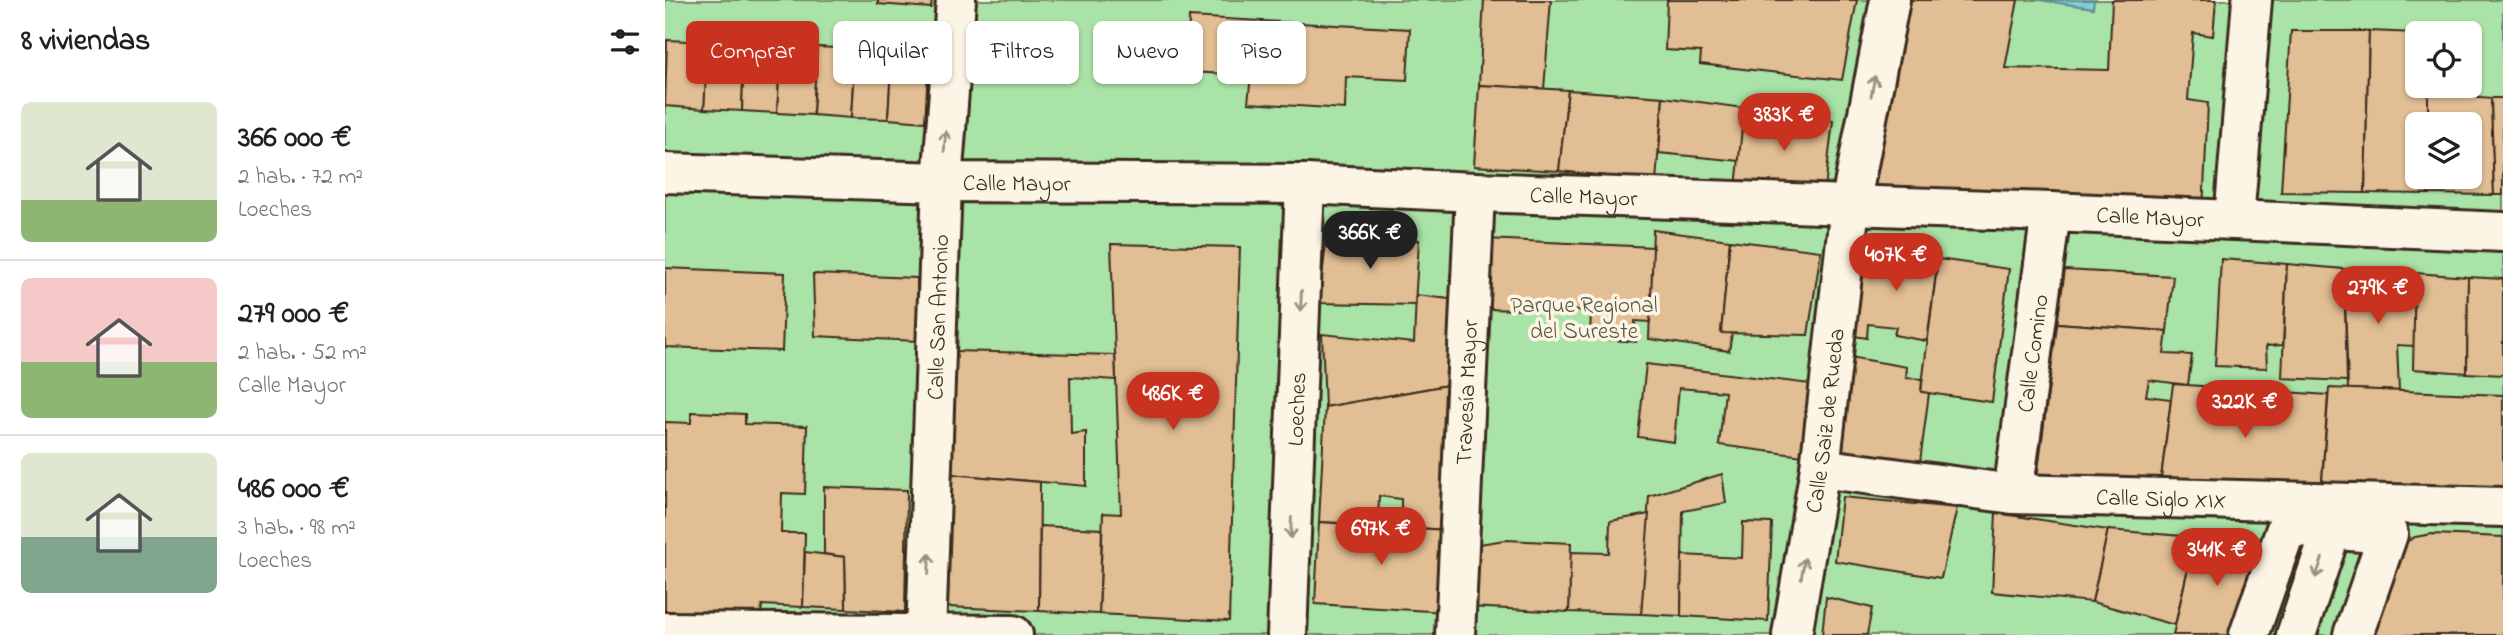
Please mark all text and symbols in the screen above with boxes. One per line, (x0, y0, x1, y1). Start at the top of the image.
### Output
text: 8 viviendas (21, 20, 150, 64)
chip: Comprar (686, 21, 819, 84)
chip: Alquilar (833, 21, 952, 84)
chip: Filtros (966, 21, 1079, 84)
chip: Nuevo (1093, 21, 1203, 84)
chip: Piso (1217, 21, 1306, 84)
map controls (2405, 21, 2482, 189)
button: locate (2405, 21, 2482, 98)
icon: filters (606, 23, 644, 61)
one-way arrow (1867, 75, 1881, 98)
pin: 383K € (1727, 94, 1841, 153)
text: 383K € (1754, 99, 1814, 132)
button: layers (2405, 112, 2482, 189)
text: 366 000 € (238, 117, 352, 161)
icon: home (77, 130, 161, 214)
one-way arrow (939, 131, 952, 153)
text: 2 hab. · 72 m² (238, 161, 363, 194)
street label: Calle Mayor (963, 168, 1072, 204)
street label: Calle Mayor (1529, 180, 1639, 218)
text: Loeches (238, 194, 312, 227)
street label: Calle Mayor (2095, 200, 2206, 239)
pin: 366K € (1313, 212, 1427, 271)
text: 366K € (1339, 217, 1401, 250)
pin: 407K € (1839, 233, 1953, 293)
street label: Calle San Antonio (920, 234, 959, 401)
text: 407K € (1865, 239, 1927, 272)
pin: 279K € (2321, 266, 2435, 326)
text: 279K € (2348, 272, 2408, 305)
one-way arrow (1294, 289, 1307, 312)
park label: Parque Regional del Sureste (1510, 290, 1658, 349)
text: 279 000 € (238, 293, 349, 337)
street label: Calle Comino (2010, 293, 2059, 415)
icon: home (77, 306, 161, 390)
street label: Travesía Mayor (1449, 318, 1489, 466)
street label: Calle Saiz de Rueda (1799, 327, 1855, 516)
text: 2 hab. · 52 m² (238, 337, 367, 370)
text: Calle Mayor (238, 370, 346, 403)
pin: 486K € (1116, 372, 1230, 432)
street label: Loeches (1281, 372, 1316, 447)
text: 486K € (1142, 378, 1204, 411)
pin: 322K € (2188, 380, 2302, 440)
text: 322K € (2212, 386, 2278, 419)
text: 486 000 € (238, 468, 350, 512)
icon: home (77, 481, 161, 565)
street label: Calle Siglo XIX (2095, 482, 2227, 519)
pin: 697K € (1324, 508, 1438, 567)
text: 3 hab. · 98 m² (238, 512, 356, 545)
text: 697K € (1351, 513, 1411, 546)
one-way arrow (1285, 516, 1298, 539)
pin: 341K € (2160, 528, 2274, 588)
text: 341K € (2187, 534, 2247, 567)
text: Loeches (238, 545, 312, 578)
one-way arrow (922, 553, 935, 576)
one-way arrow (2312, 556, 2324, 578)
one-way arrow (1797, 557, 1810, 580)

